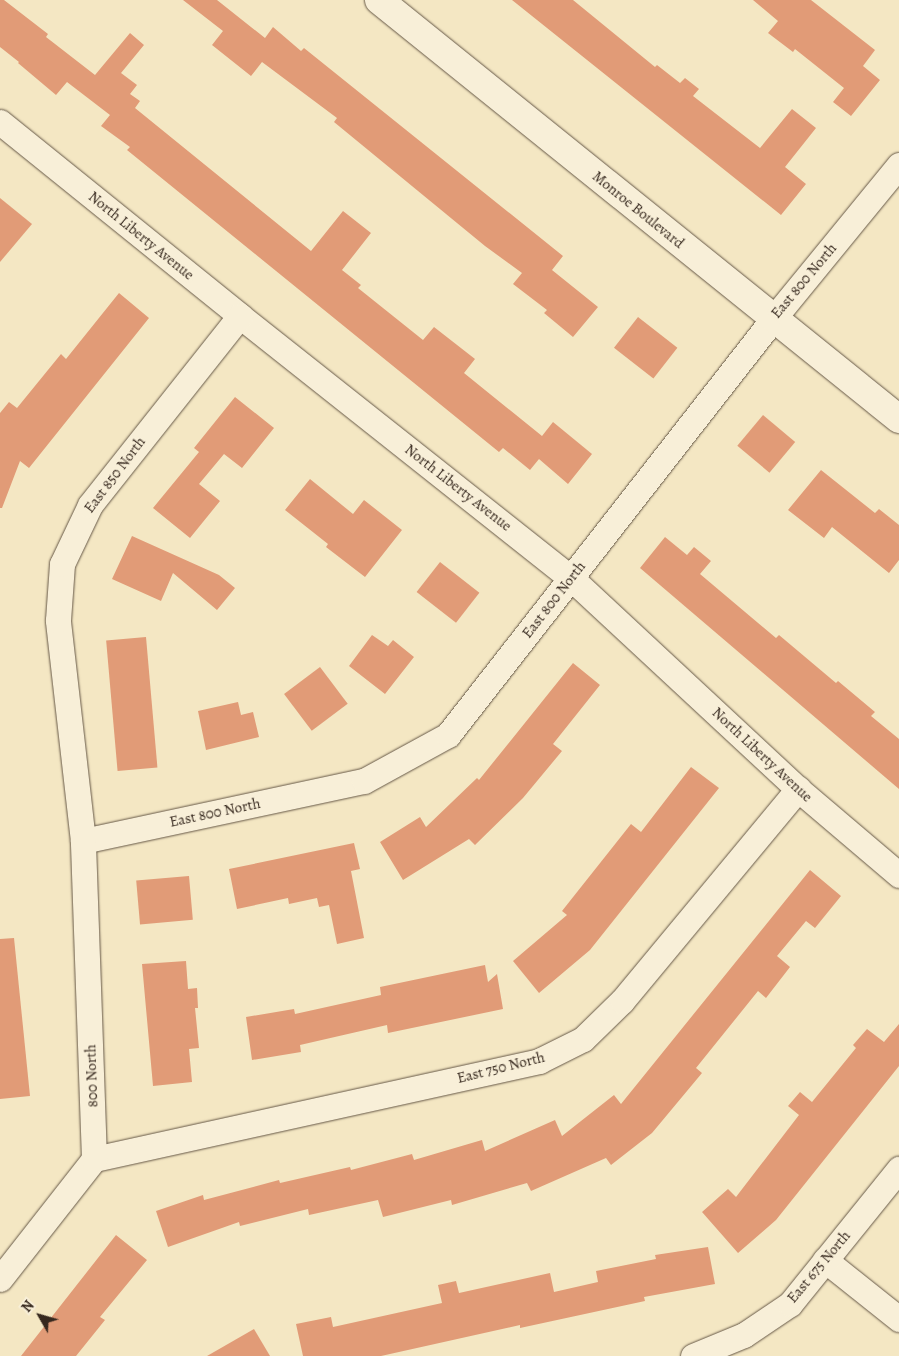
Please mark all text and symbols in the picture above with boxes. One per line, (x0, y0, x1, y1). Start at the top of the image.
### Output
street label: Monroe Boulevard (589, 168, 687, 252)
street label: North Liberty Avenue (84, 188, 198, 284)
street label: East 800 North (767, 240, 841, 322)
street label: East 850 North (80, 433, 150, 517)
street label: North Liberty Avenue (401, 441, 515, 535)
street label: East 800 North (518, 558, 590, 642)
street label: North Liberty Avenue (708, 704, 816, 806)
street label: East 800 North (168, 795, 262, 831)
street label: 800 North (82, 1044, 102, 1108)
street label: East 750 North (455, 1048, 547, 1088)
street label: East 675 North (784, 1227, 854, 1307)
north arrow (15, 1291, 65, 1341)
text: N (17, 1297, 38, 1316)

